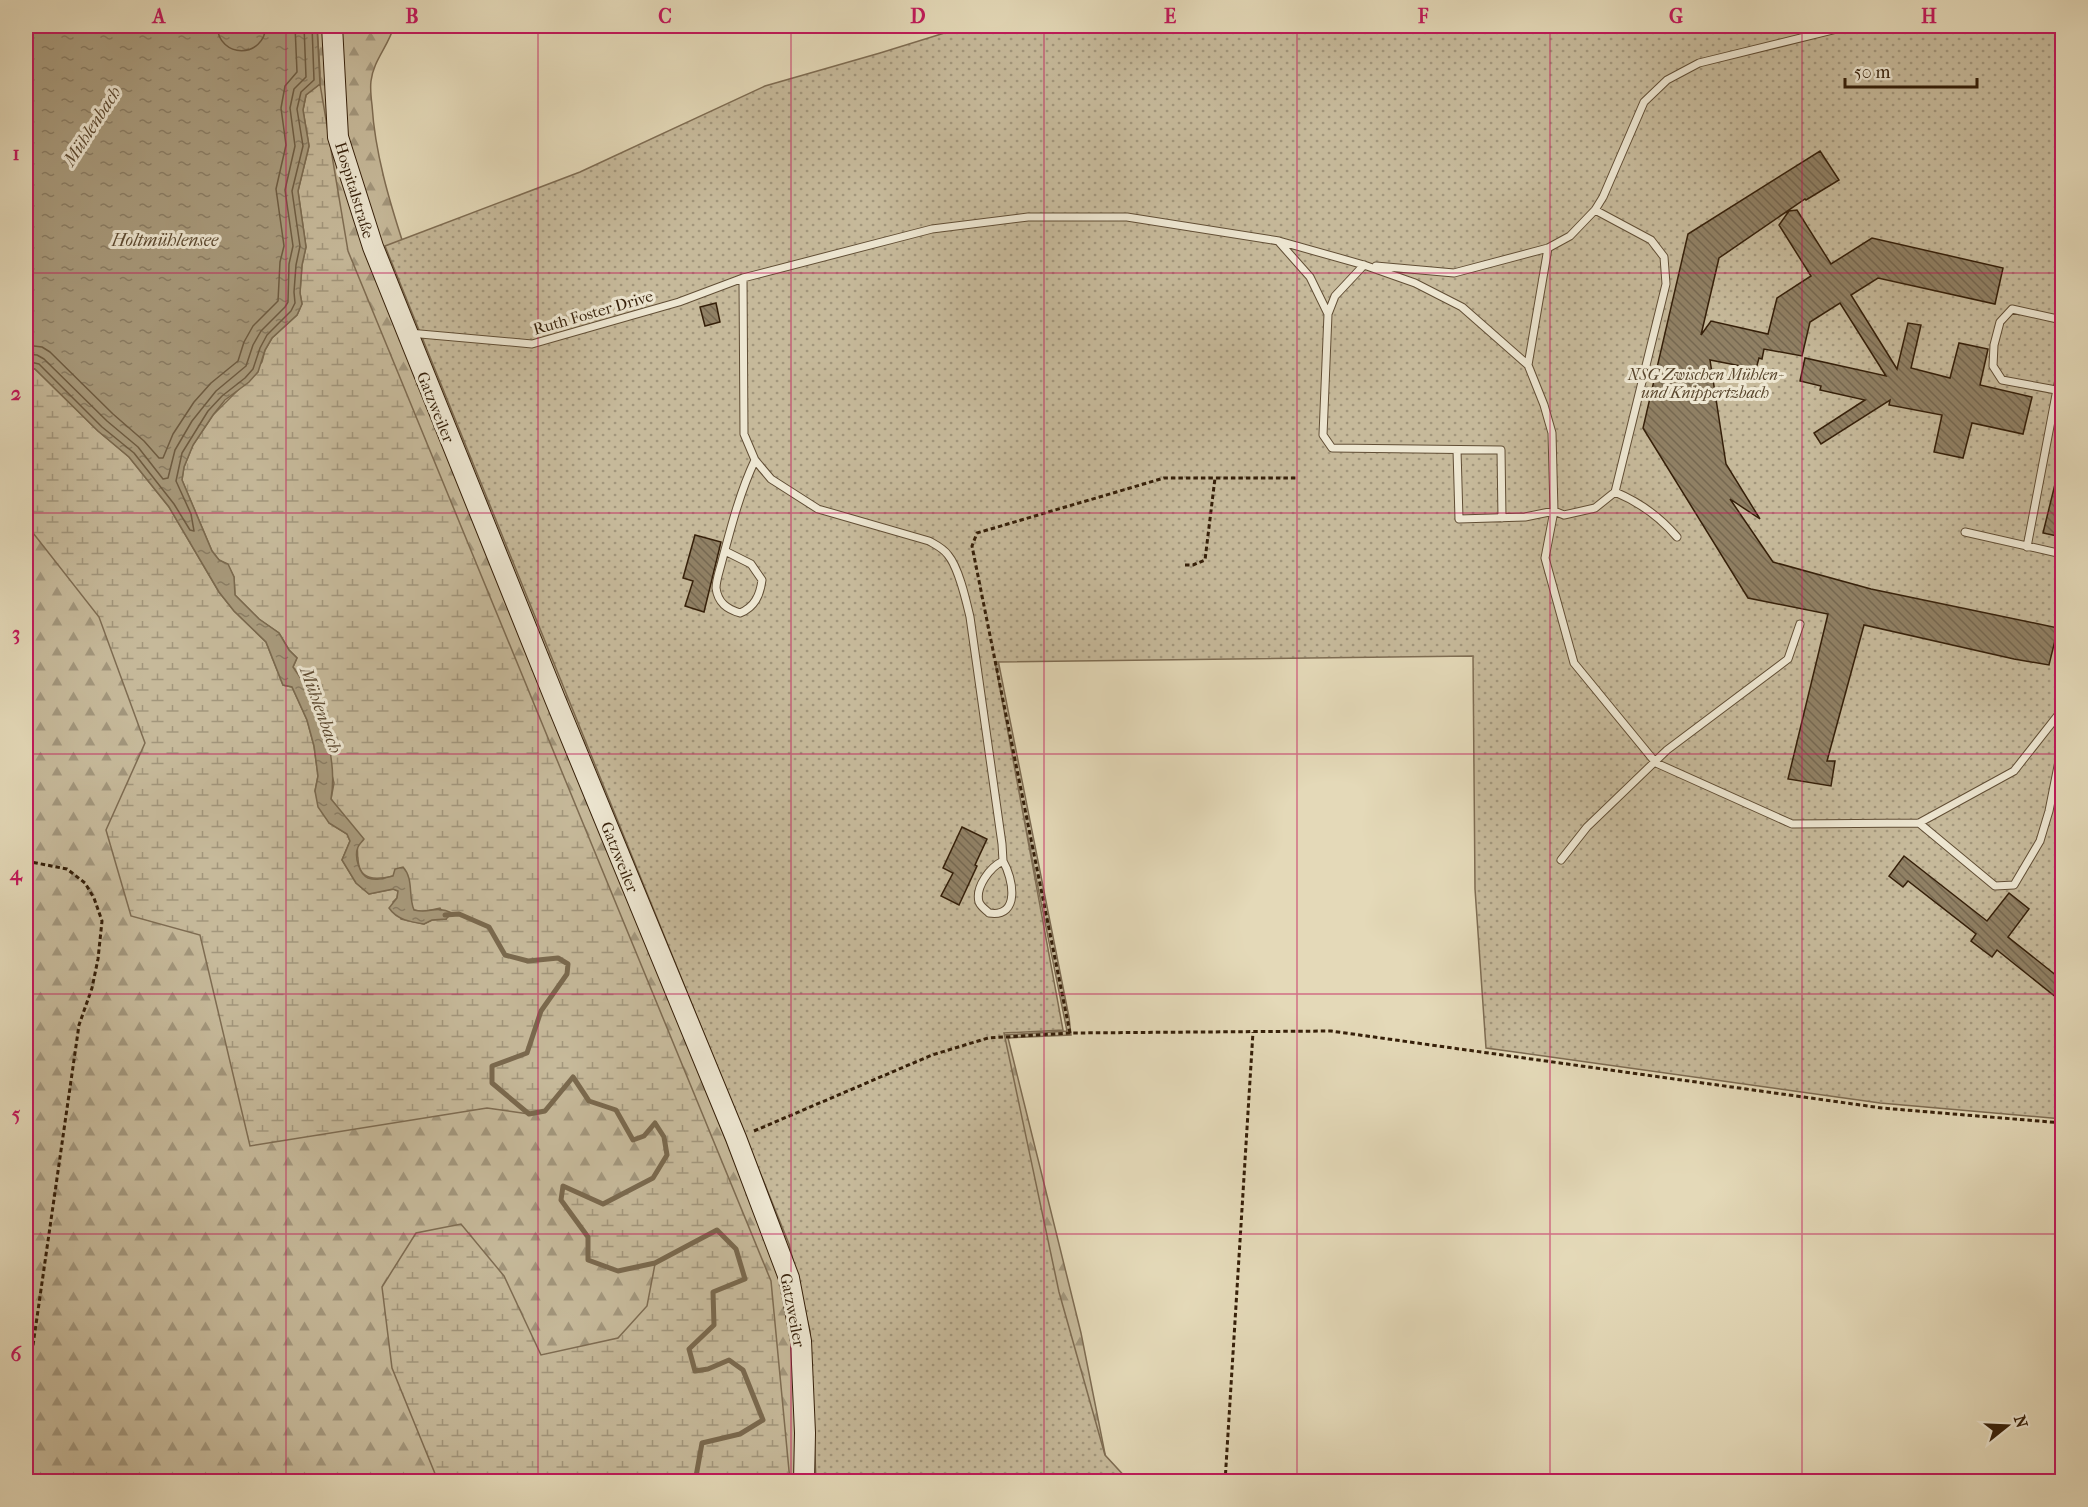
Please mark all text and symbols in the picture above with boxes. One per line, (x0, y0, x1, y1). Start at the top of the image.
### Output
text: A (151, 5, 167, 28)
text: B (405, 5, 419, 28)
text: C (658, 5, 672, 28)
text: D (910, 5, 926, 28)
text: E (1164, 5, 1176, 28)
text: F (1417, 5, 1429, 28)
text: G (1669, 5, 1683, 28)
text: H (1921, 5, 1937, 28)
scale bar (1845, 51, 1977, 89)
text: 50 m (1854, 62, 1891, 83)
water label: Mühlenbach (58, 83, 126, 172)
street label: Hospitalstraße (331, 140, 378, 241)
text: 1 (12, 142, 20, 165)
water label: Holtmühlensee (111, 230, 219, 251)
street label: Ruth Foster Drive (531, 286, 655, 339)
park label: NSG Zwischen Mühlen- und Knippertzbach (1627, 365, 1784, 402)
street label: Gatzweiler (413, 369, 458, 446)
text: 2 (11, 382, 21, 405)
text: 3 (12, 622, 20, 645)
water label: Mühlenbach (295, 662, 346, 756)
street label: Gatzweiler (597, 819, 642, 896)
text: 4 (9, 862, 23, 886)
text: 5 (12, 1103, 21, 1126)
street label: Gatzweiler (776, 1272, 809, 1349)
text: 6 (11, 1343, 23, 1366)
north arrow (1977, 1396, 2037, 1456)
text: N (2010, 1413, 2032, 1431)

